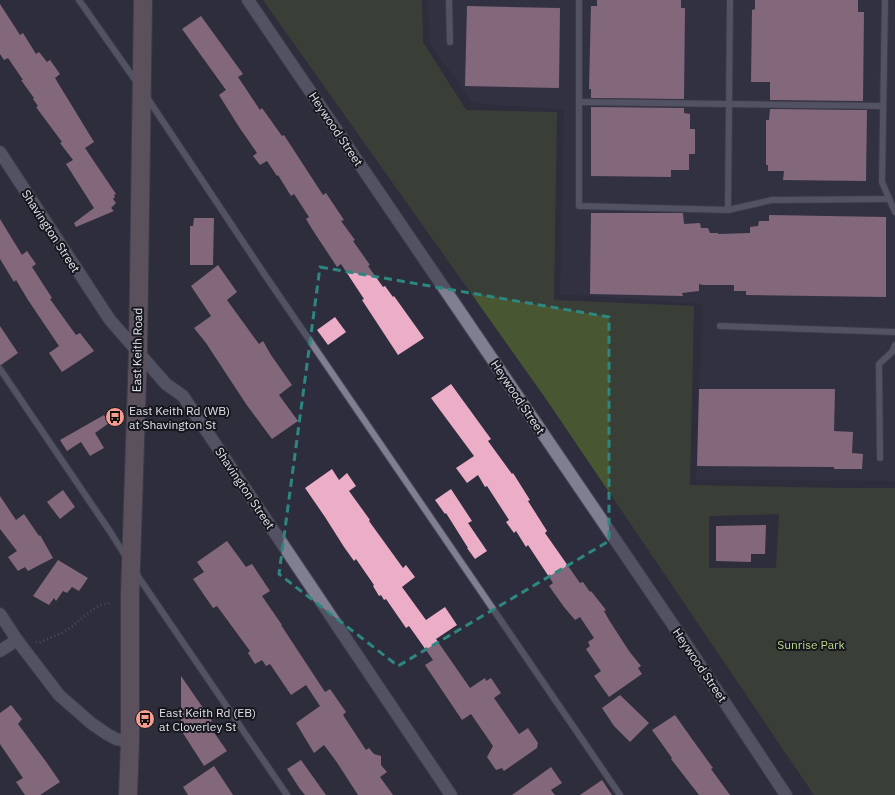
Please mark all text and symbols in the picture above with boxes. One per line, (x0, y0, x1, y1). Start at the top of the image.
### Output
street label: Heywood Street (306, 89, 366, 169)
street label: Shavington Street (19, 187, 83, 275)
street label: East Keith Road (129, 308, 145, 392)
street label: Heywood Street (488, 357, 548, 437)
place label: East Keith Rd (WB) at Shavington St (129, 403, 230, 432)
bus stop icon: East Keith Rd (WB) at Shavington St (104, 406, 126, 428)
street label: Shavington Street (212, 444, 278, 532)
street label: Heywood Street (670, 625, 730, 705)
park label: Sunrise Park (777, 637, 845, 652)
place label: East Keith Rd (EB) at Cloverley St (159, 705, 256, 734)
bus stop icon: East Keith Rd (EB) at Cloverley St (134, 708, 156, 730)

